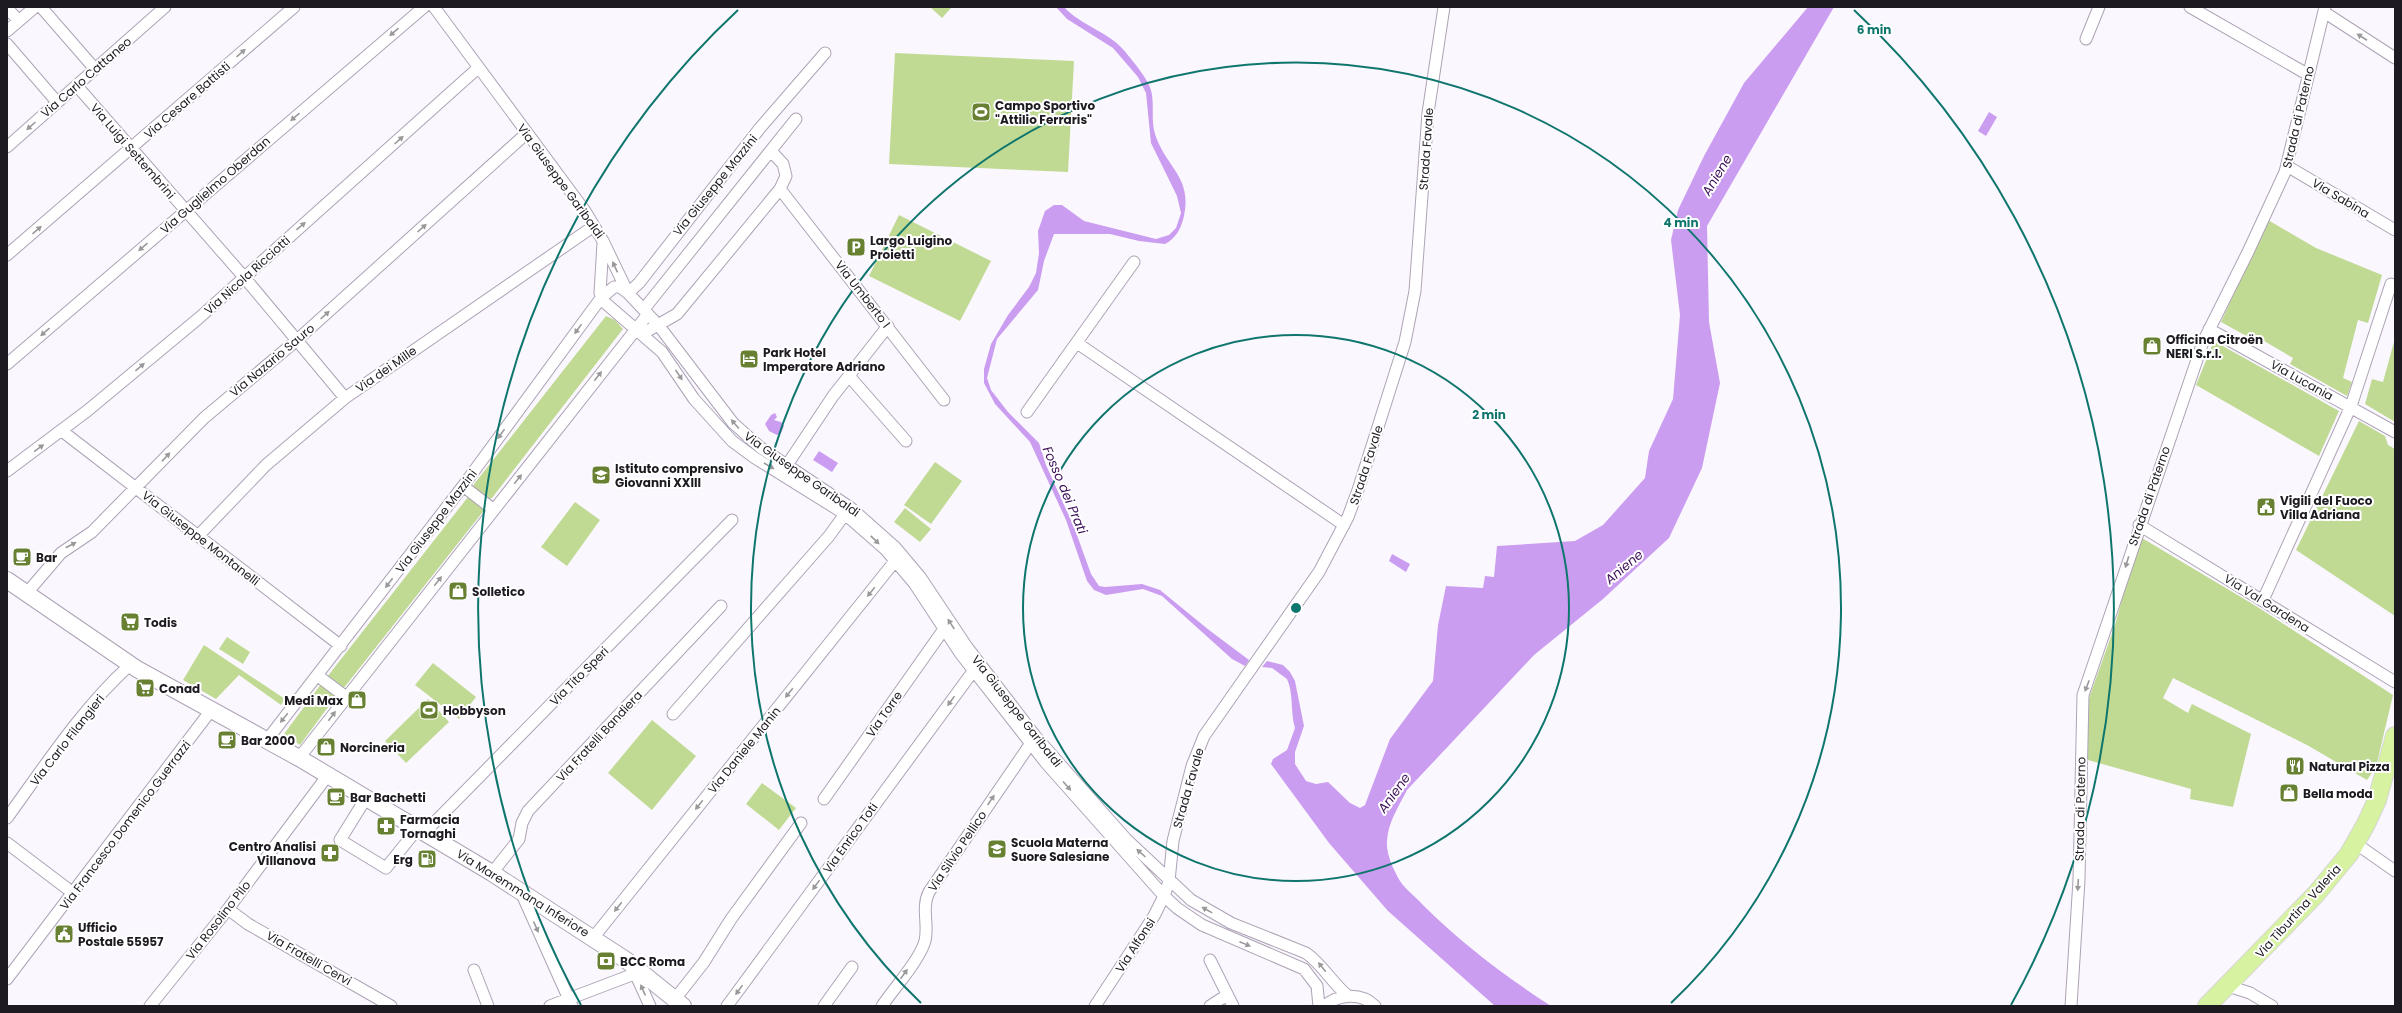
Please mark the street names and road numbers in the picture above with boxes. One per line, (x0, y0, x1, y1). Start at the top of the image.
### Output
street label: Via Carlo Cattaneo (37, 33, 135, 121)
street label: Via Cesare Battisti (140, 58, 234, 142)
street label: Strada di Paterno (2278, 64, 2318, 170)
street label: Via Luigi Settembrini (87, 100, 179, 203)
street label: Strada Favale (1415, 107, 1437, 191)
street label: Via Giuseppe Garibaldi (514, 120, 608, 242)
street label: Via Giuseppe Mazzini (669, 131, 761, 239)
street label: Via Guglielmo Oberdan (156, 133, 274, 237)
street label: Via Sabina (2309, 174, 2373, 222)
street label: Via Nicola Ricciotti (200, 232, 294, 318)
street label: Via Umberto I (831, 257, 895, 331)
street label: Via Nazario Sauro (226, 319, 318, 401)
street label: Via dei Mille (352, 342, 420, 396)
street label: Via Lucania (2268, 356, 2336, 404)
street label: Strada Favale (1345, 423, 1387, 507)
street label: Via Giuseppe Garibaldi (741, 427, 863, 521)
street label: Strada di Paterno (2124, 444, 2174, 548)
street label: Via Giuseppe Mazzini (391, 466, 481, 576)
street label: Via Giuseppe Montanelli (139, 487, 263, 589)
street label: Via Val Gardena (2221, 570, 2313, 636)
street label: Via Tito Speri (546, 643, 612, 709)
street label: Via Giuseppe Garibaldi (968, 651, 1066, 771)
street label: Via Fratelli Bandiera (552, 687, 646, 785)
street label: Via Torre (862, 687, 906, 741)
street label: Via Carlo Filangieri (26, 691, 108, 789)
street label: Via Daniele Manin (704, 703, 784, 797)
street label: Via Francesco Domenico Guerrazzi (56, 737, 194, 913)
street label: Strada Favale (1168, 746, 1208, 830)
street label: Strada di Paterno (2071, 756, 2089, 861)
street label: Via Enrico Toti (819, 799, 881, 877)
street label: Via Silvio Pellico (924, 807, 991, 895)
street label: Via Maremmana Inferiore (453, 845, 593, 941)
street label: Via Tiburtina Valeria (2251, 861, 2345, 961)
street label: Via Rosolino Pilo (182, 877, 255, 963)
street label: Via Alfonsi (1111, 914, 1159, 976)
street label: Via Fratelli Cervi (263, 927, 355, 989)

